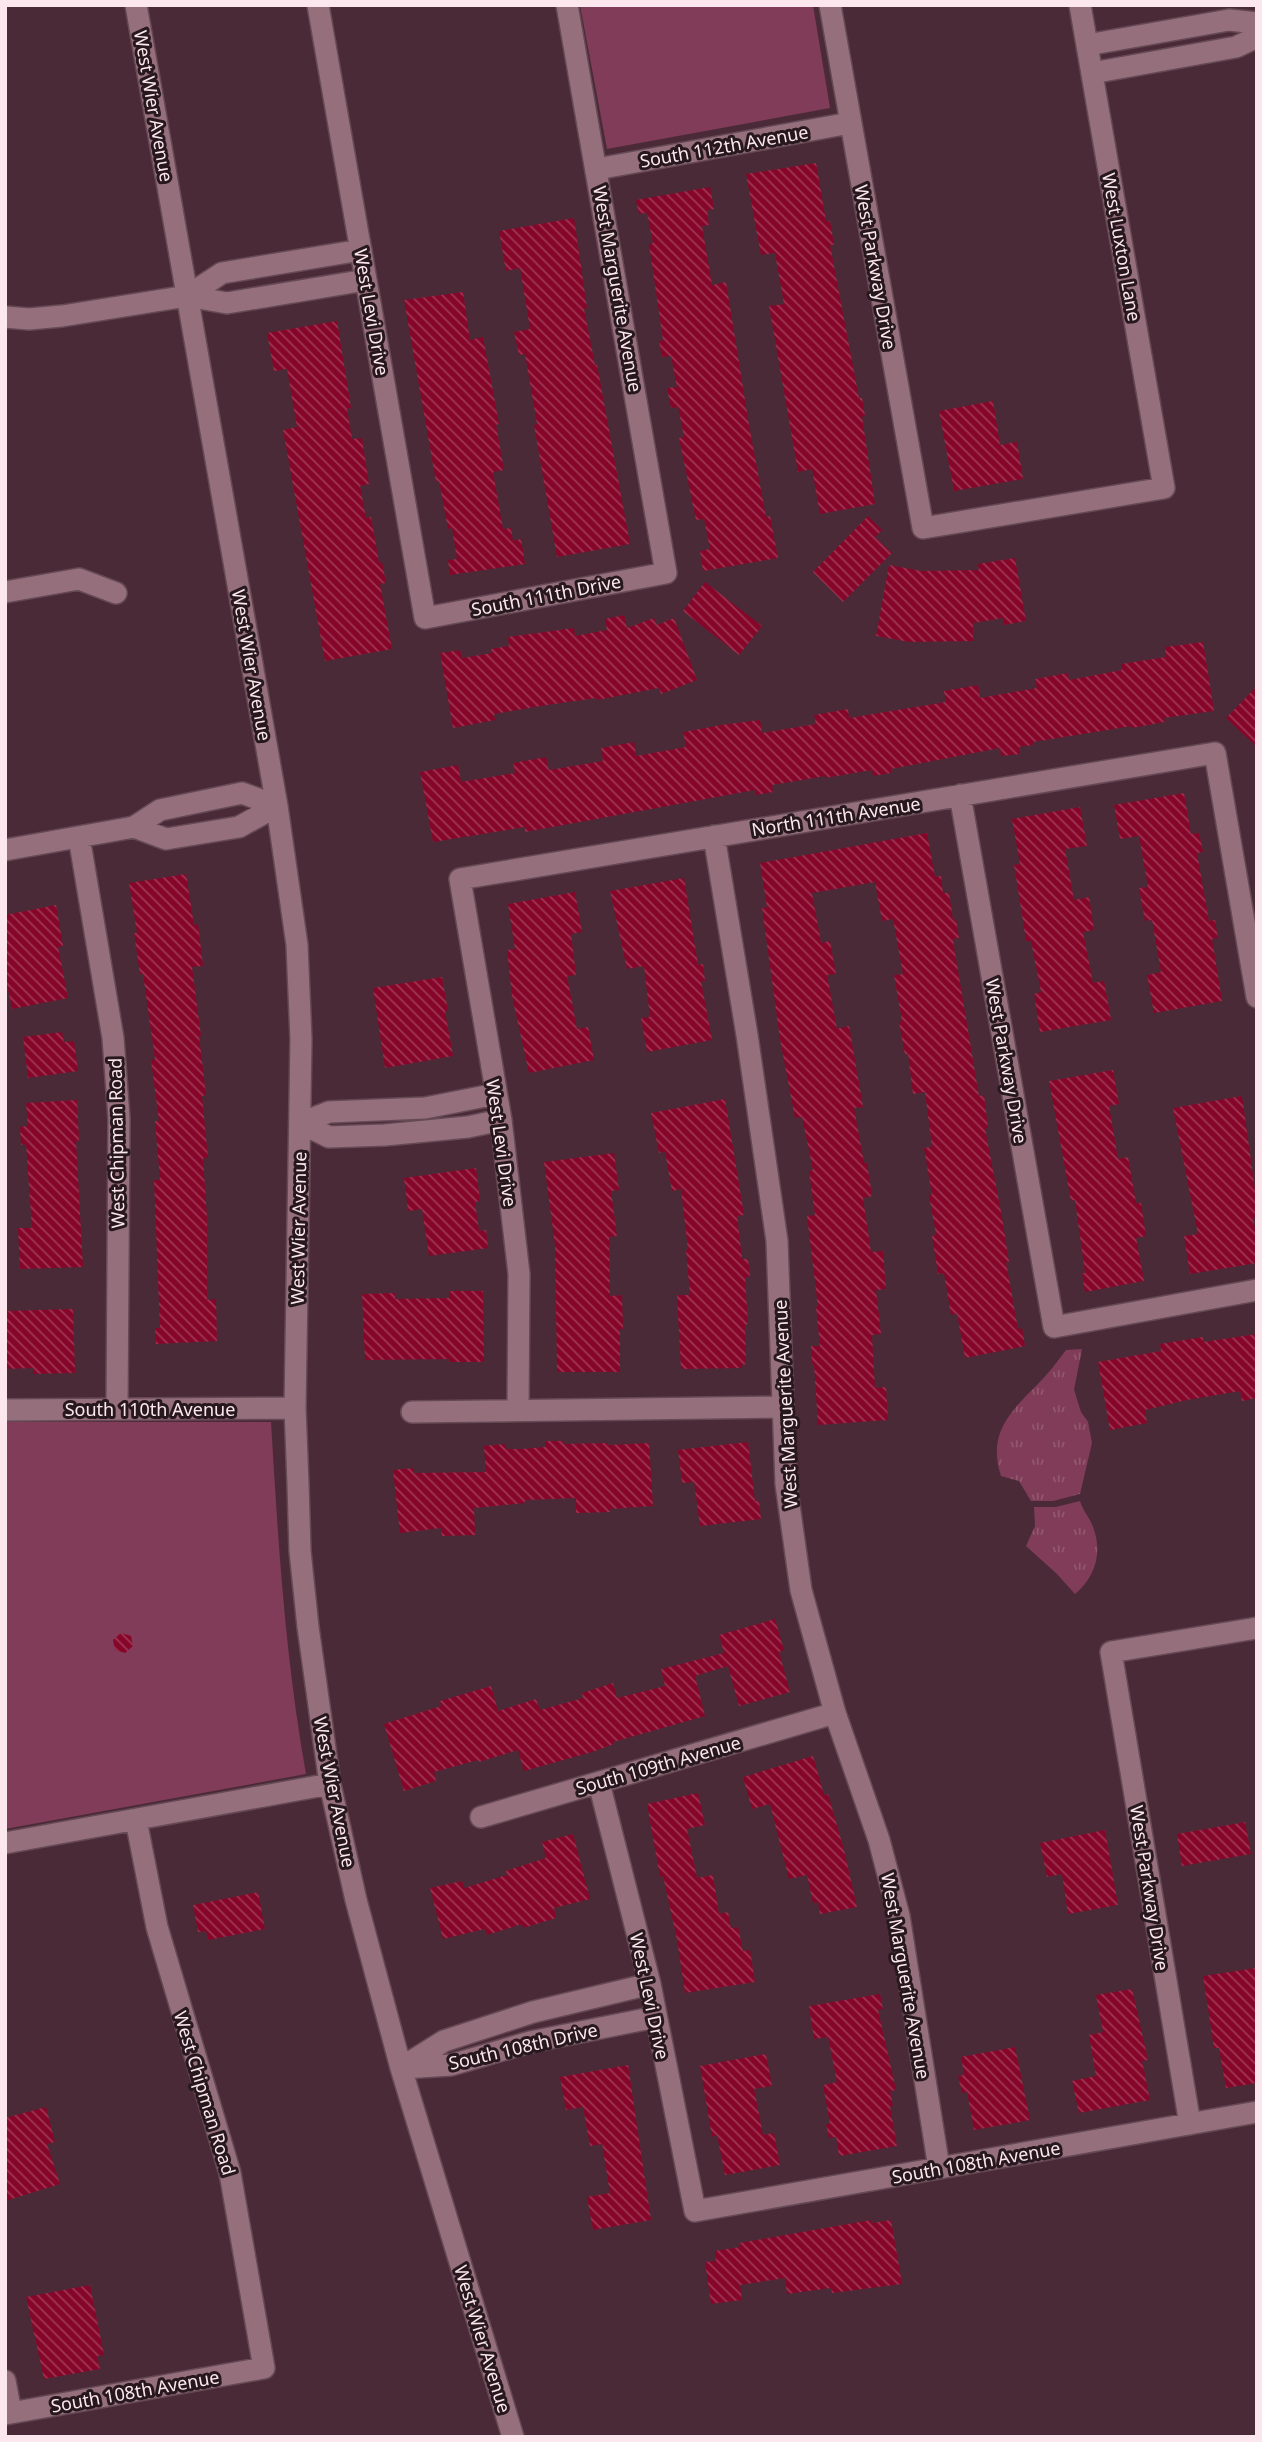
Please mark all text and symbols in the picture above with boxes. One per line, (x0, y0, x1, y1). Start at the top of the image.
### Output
street label: West Wier Avenue (129, 28, 179, 184)
street label: South 112th Avenue (638, 119, 810, 173)
street label: West Luxton Lane (1097, 171, 1147, 323)
street label: West Parkway Drive (850, 183, 902, 351)
street label: West Marguerite Avenue (588, 184, 648, 394)
street label: West Levi Drive (349, 247, 395, 377)
street label: South 111th Drive (469, 569, 623, 621)
street label: West Wier Avenue (227, 587, 277, 743)
street label: North 111th Avenue (750, 791, 922, 841)
street label: West Parkway Drive (981, 977, 1033, 1145)
street label: West Chipman Road (103, 1058, 129, 1228)
street label: West Levi Drive (481, 1078, 523, 1208)
street label: West Wier Avenue (285, 1151, 311, 1305)
street label: West Marguerite Avenue (768, 1299, 802, 1509)
street label: South 110th Avenue (65, 1397, 235, 1421)
street label: West Wier Avenue (309, 1715, 361, 1869)
street label: South 109th Avenue (573, 1730, 743, 1800)
street label: West Parkway Drive (1125, 1804, 1175, 1972)
street label: West Marguerite Avenue (876, 1871, 936, 2081)
street label: West Levi Drive (625, 1931, 675, 2061)
street label: West Chipman Road (169, 2008, 241, 2178)
street label: South 108th Drive (446, 2017, 600, 2075)
street label: South 108th Avenue (890, 2135, 1062, 2189)
street label: West Wier Avenue (449, 2262, 517, 2416)
street label: South 108th Avenue (49, 2364, 221, 2418)

